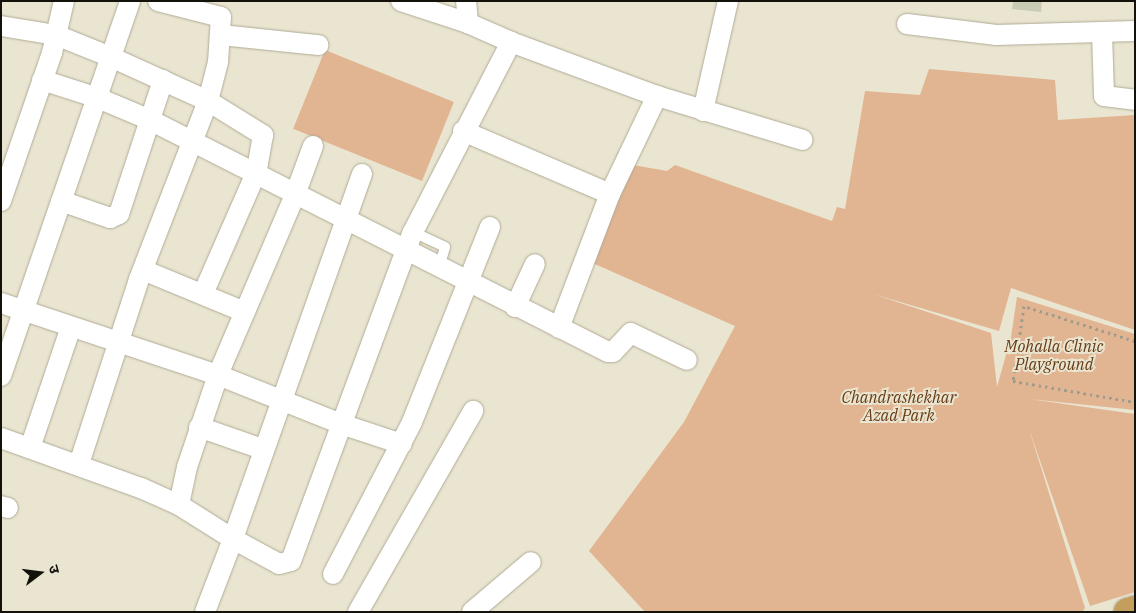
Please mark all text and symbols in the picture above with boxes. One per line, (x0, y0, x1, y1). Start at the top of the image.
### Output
park label: Mohalla Clinic Playground (1005, 336, 1103, 374)
park label: Chandrashekhar Azad Park (842, 387, 956, 425)
north arrow (15, 548, 65, 598)
text: उ (45, 563, 64, 575)

